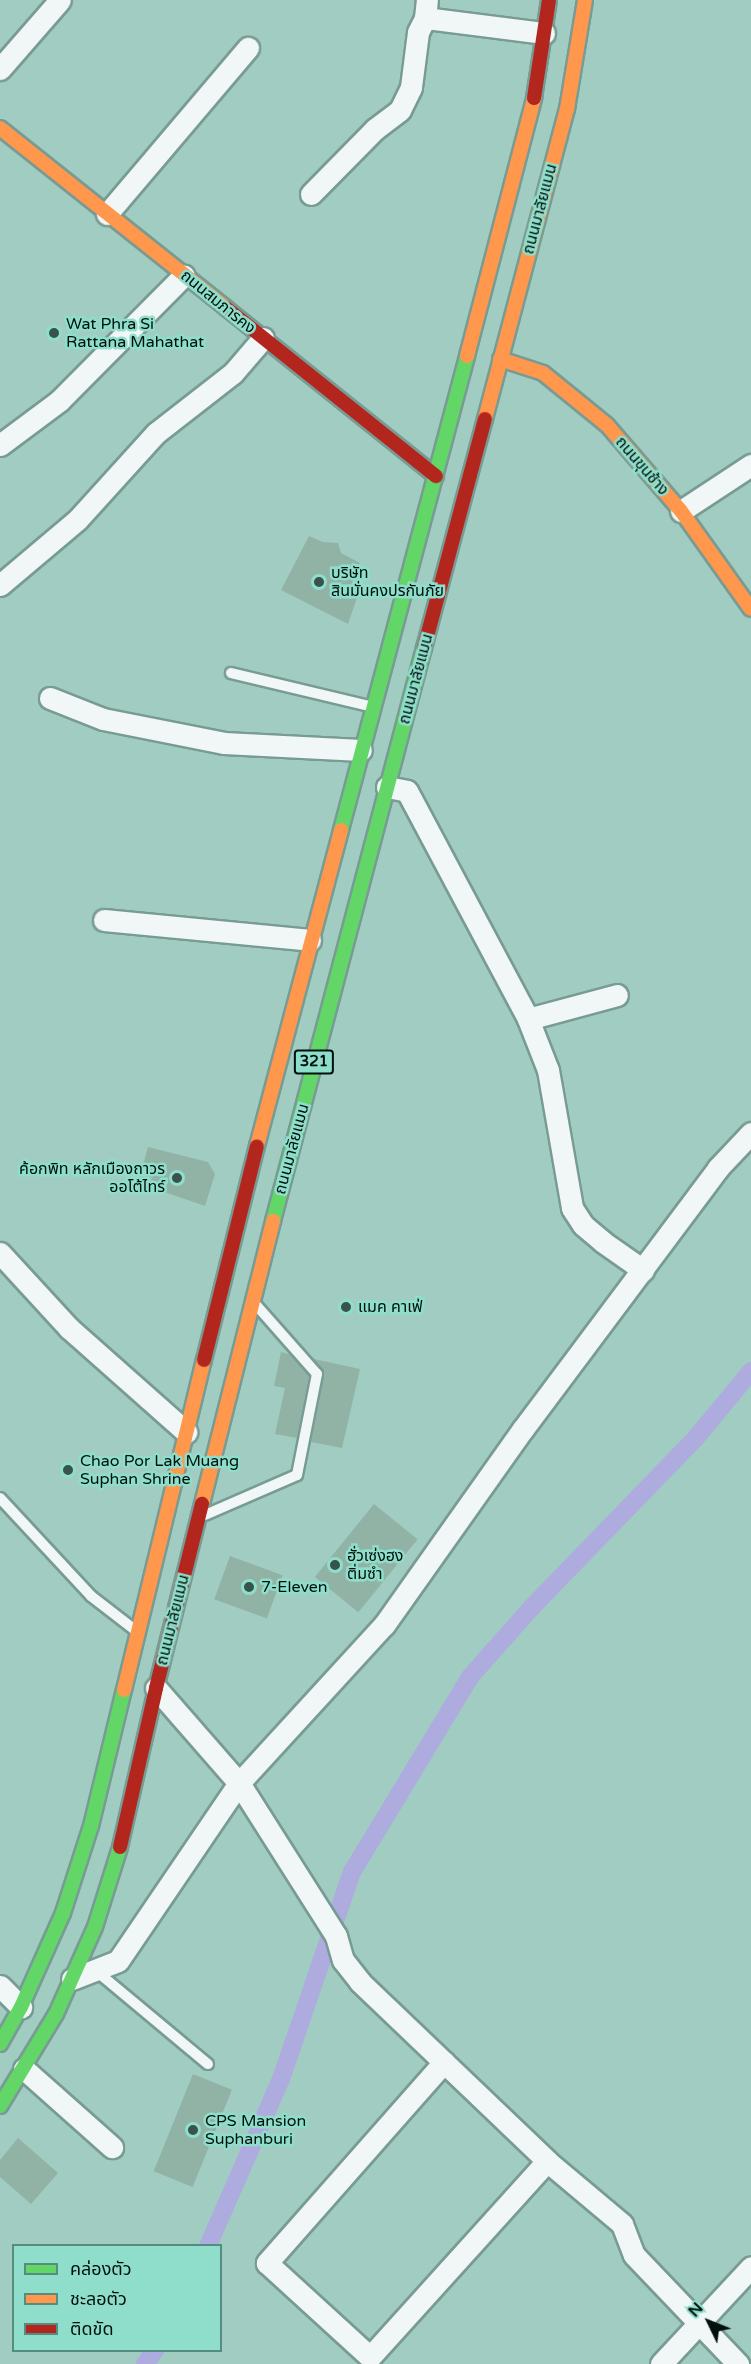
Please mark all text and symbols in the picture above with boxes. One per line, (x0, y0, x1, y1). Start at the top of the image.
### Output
street label: ถนนมาลัยแมน (519, 162, 561, 256)
street label: ถนนสมภารคง (177, 266, 259, 338)
place label: Wat Phra Si Rattana Mahathat (66, 314, 204, 352)
marker: Wat Phra Si Rattana Mahathat (47, 326, 61, 340)
street label: ถนนขุนช้าง (611, 433, 673, 499)
place label: บริษัท สินมั่นคงปรกันภัย (331, 563, 444, 601)
marker: บริษัท สินมั่นคงปรกันภัย (312, 575, 326, 589)
street label: ถนนมาลัยแมน (395, 632, 437, 726)
road number: 321 (293, 1050, 335, 1074)
street label: ถนนมาลัยแมน (271, 1102, 313, 1196)
place label: ค้อกพิท หลักเมืองถาวร ออโต้ไทร์ (19, 1159, 165, 1197)
marker: ค้อกพิท หลักเมืองถาวร ออโต้ไทร์ (170, 1171, 184, 1185)
place label: แมค คาเฟ่ (358, 1297, 423, 1317)
marker: แมค คาเฟ่ (339, 1300, 353, 1314)
place label: Chao Por Lak Muang Suphan Shrine (80, 1451, 239, 1489)
marker: Chao Por Lak Muang Suphan Shrine (61, 1463, 75, 1477)
place label: ฮั่วเซ่งฮง ติ่มซำ (347, 1546, 403, 1584)
marker: ฮั่วเซ่งฮง ติ่มซำ (328, 1558, 342, 1572)
street label: ถนนมาลัยแมน (152, 1573, 194, 1667)
place label: 7-Eleven (261, 1577, 328, 1597)
marker: 7-Eleven (242, 1580, 256, 1594)
place label: CPS Mansion Suphanburi (205, 2111, 306, 2149)
marker: CPS Mansion Suphanburi (186, 2123, 200, 2137)
legend (12, 2244, 222, 2352)
text: คล่องตัว (70, 2258, 132, 2280)
text: ชะลอตัว (70, 2288, 127, 2310)
north arrow (679, 2292, 739, 2352)
text: N (684, 2298, 708, 2321)
text: ติดขัด (70, 2318, 113, 2340)

